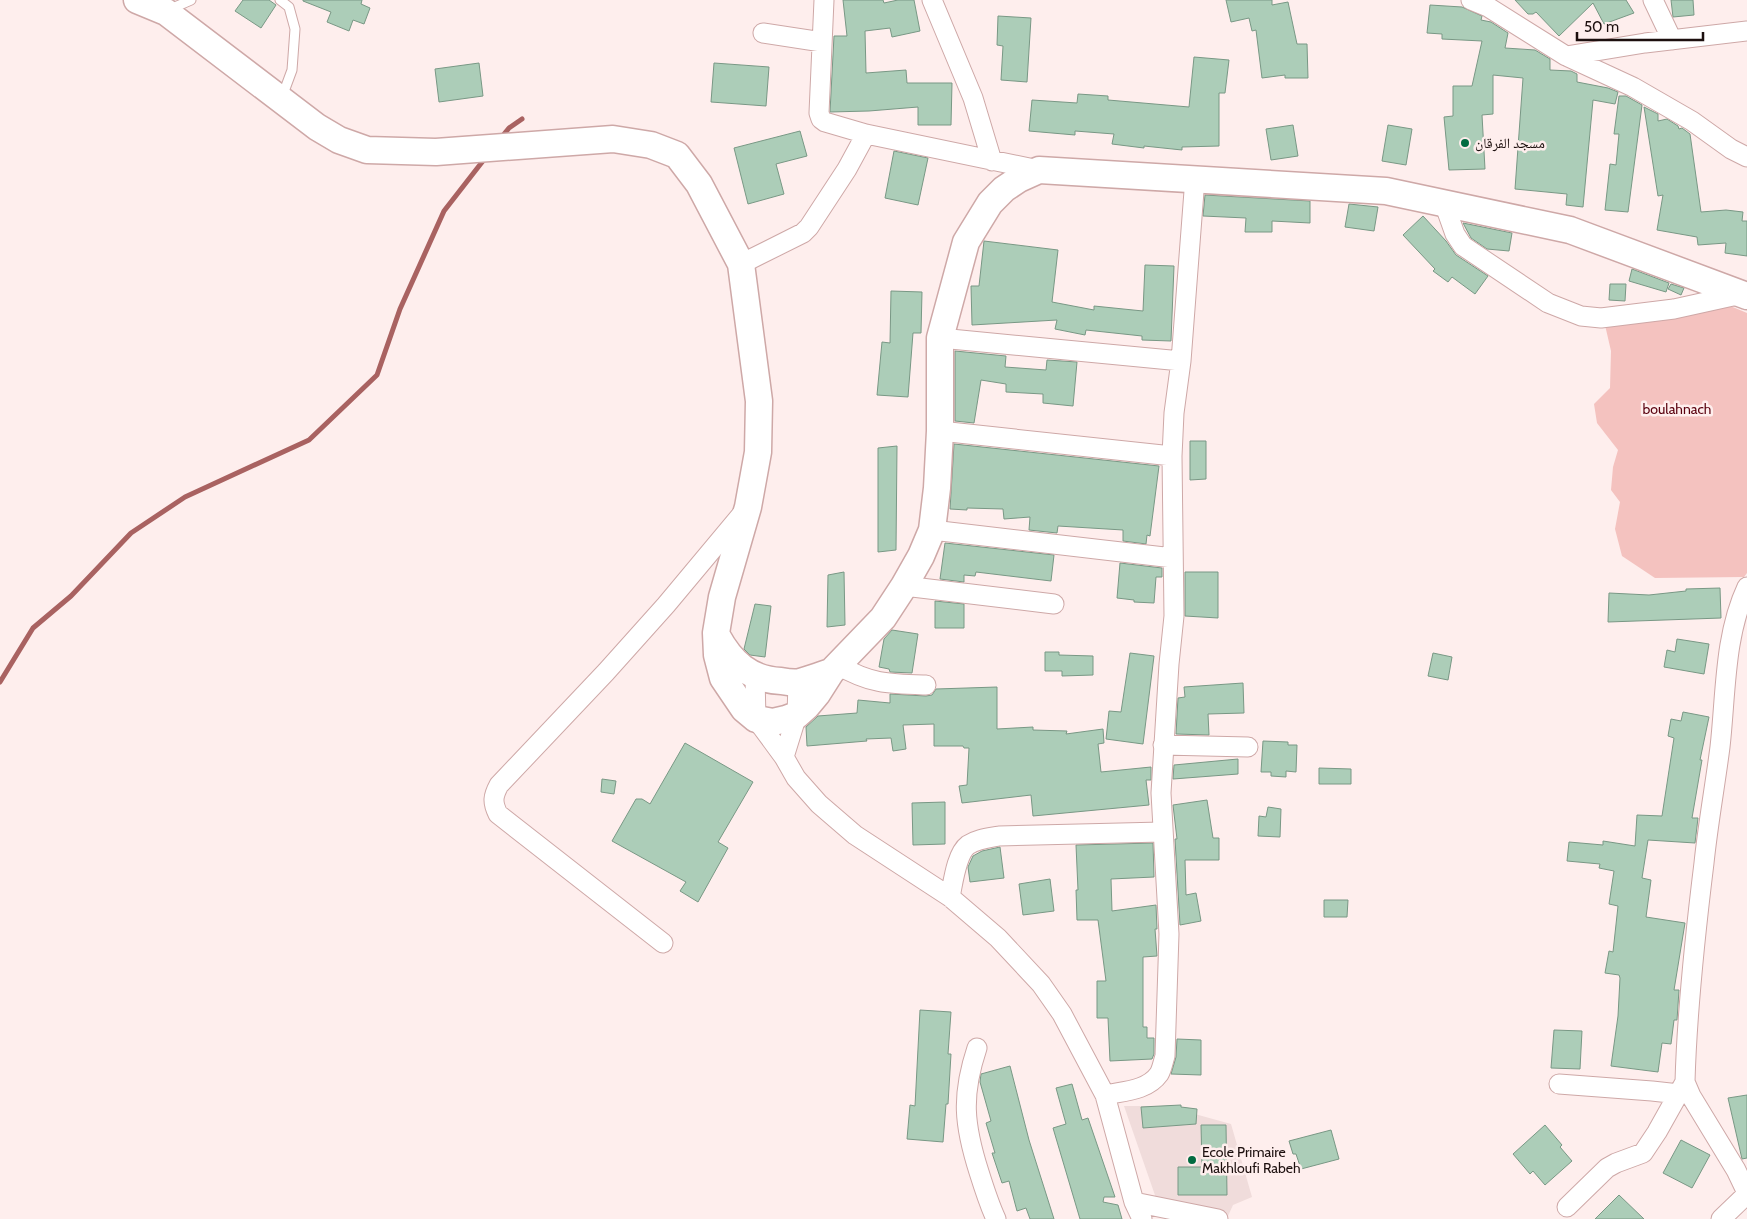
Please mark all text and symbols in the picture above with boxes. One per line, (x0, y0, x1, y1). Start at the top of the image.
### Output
scale bar (1577, 10, 1703, 42)
text: 50 m (1584, 18, 1619, 36)
place label: مسجد الفرقان (1475, 134, 1545, 152)
marker: مسجد الفرقان (1459, 137, 1471, 149)
park label: boulahnach (1643, 400, 1711, 418)
place label: Ecole Primaire Makhloufi Rabeh (1202, 1143, 1301, 1177)
marker: Ecole Primaire Makhloufi Rabeh (1186, 1154, 1198, 1166)

